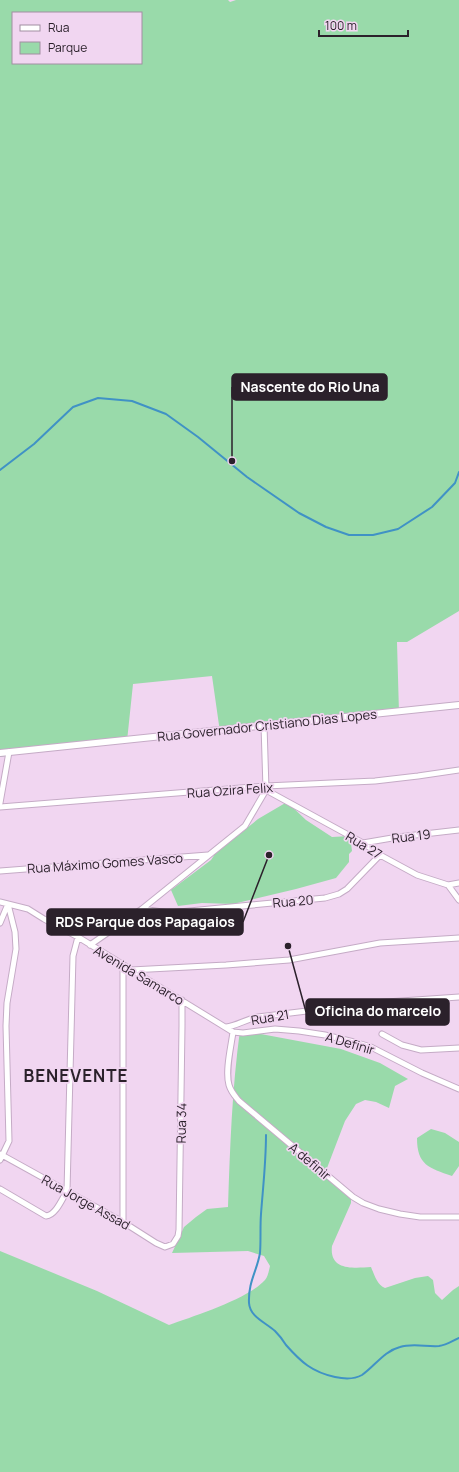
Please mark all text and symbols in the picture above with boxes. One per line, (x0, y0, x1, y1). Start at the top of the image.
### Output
legend (12, 12, 142, 64)
scale bar (319, 12, 408, 38)
text: 100 m (325, 17, 357, 34)
text: Rua (48, 19, 69, 36)
text: Parque (48, 39, 87, 56)
callout: Nascente do Rio Una (232, 374, 387, 400)
text: Nascente do Rio Una (240, 377, 380, 396)
street label: Rua Governador Cristiano Dias Lopes (156, 704, 378, 745)
street label: Rua Ozira Felix (186, 778, 274, 802)
street label: Rua 19 (391, 825, 431, 847)
street label: Rua 27 (342, 827, 386, 863)
street label: Rua Máximo Gomes Vasco (27, 849, 184, 877)
street label: Rua 20 (272, 890, 314, 912)
callout: RDS Parque dos Papagaios (47, 909, 243, 935)
text: RDS Parque dos Papagaios (55, 912, 235, 931)
street label: Avenida Samarco (90, 941, 188, 1009)
callout: Oficina do marcelo (306, 999, 449, 1025)
text: Oficina do marcelo (315, 1001, 442, 1020)
street label: Rua 21 (250, 1005, 290, 1029)
street label: A Definir (323, 1027, 377, 1059)
district label: BENEVENTE (23, 1064, 129, 1087)
street label: Rua 34 (172, 1102, 190, 1143)
street label: A definir (285, 1138, 335, 1184)
street label: Rua Jorge Assad (39, 1170, 133, 1234)

